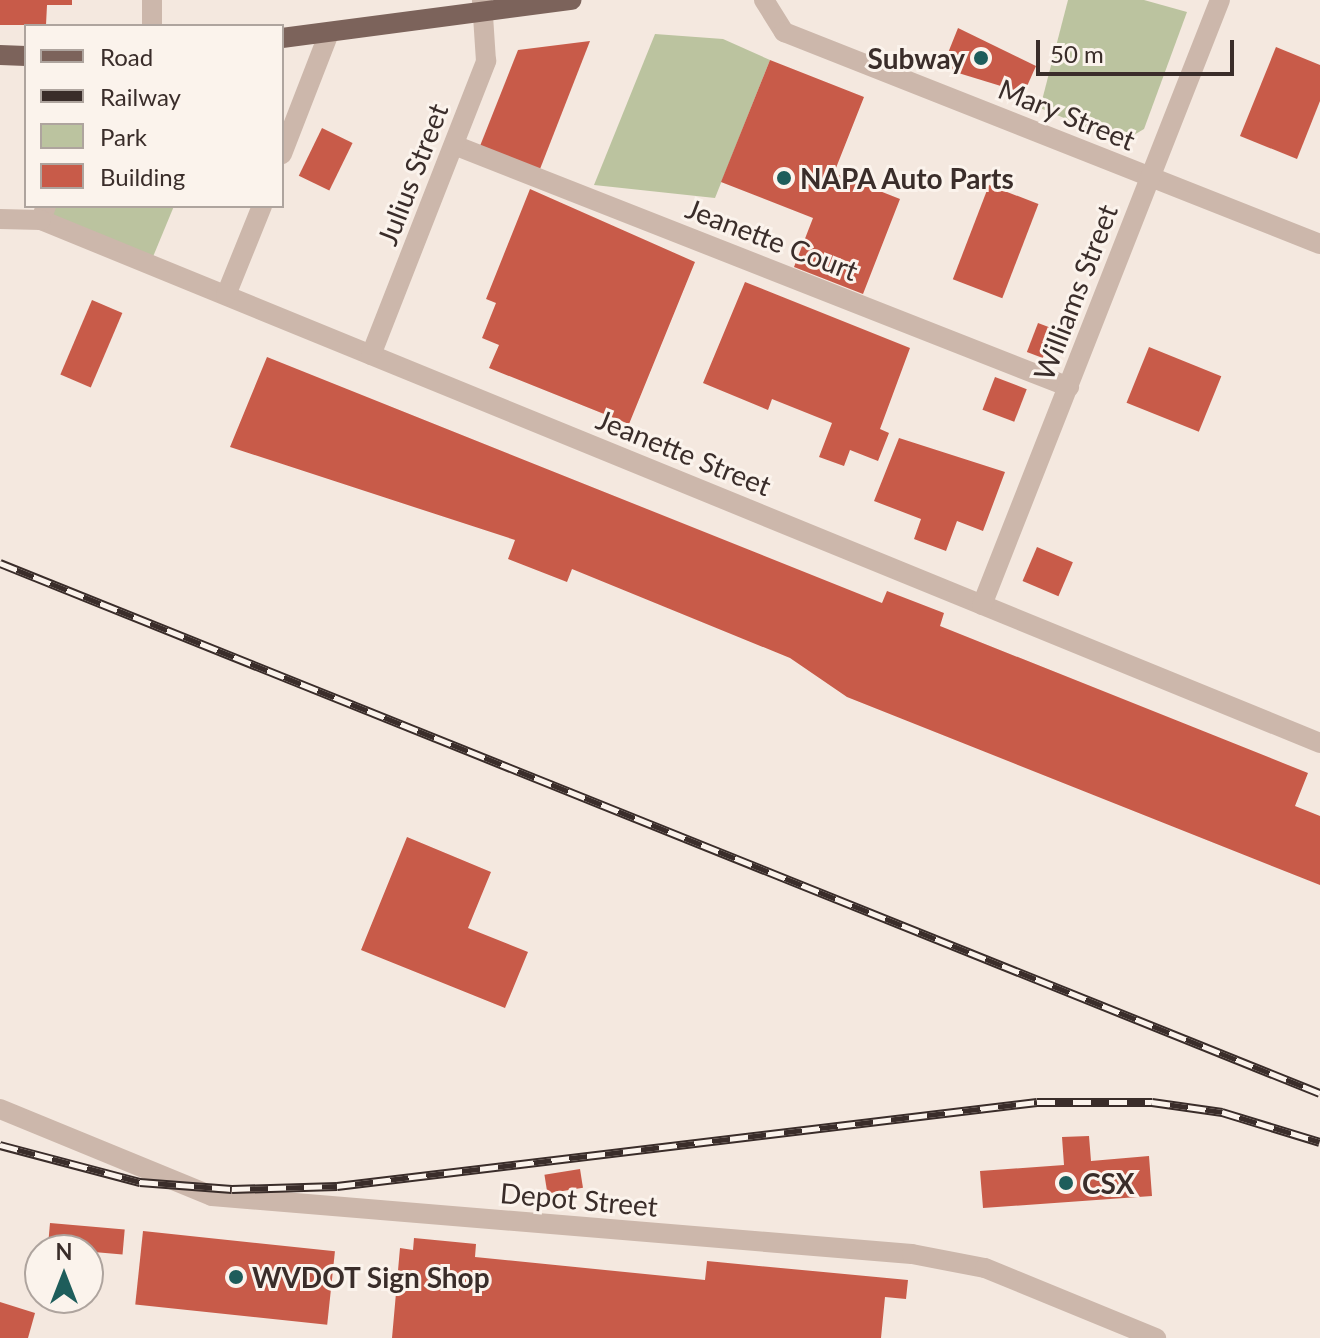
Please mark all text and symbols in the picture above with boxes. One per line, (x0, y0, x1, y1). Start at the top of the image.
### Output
legend (24, 24, 284, 208)
scale bar (1040, 24, 1238, 74)
text: 50 m (1050, 39, 1104, 68)
place label: Subway (868, 41, 965, 75)
text: Road (100, 42, 153, 71)
marker: Subway (972, 49, 990, 67)
street label: Mary Street (993, 71, 1141, 157)
text: Railway (100, 82, 181, 111)
street label: Julius Street (370, 98, 454, 250)
text: Park (100, 122, 147, 151)
place label: NAPA Auto Parts (800, 161, 1016, 195)
text: Building (100, 162, 185, 191)
marker: NAPA Auto Parts (775, 169, 793, 187)
street label: Jeanette Court (681, 191, 863, 287)
street label: Williams Street (1026, 199, 1124, 385)
street label: Jeanette Street (592, 402, 776, 502)
place label: CSX (1082, 1166, 1135, 1200)
marker: CSX (1057, 1174, 1075, 1192)
street label: Depot Street (499, 1175, 659, 1223)
north arrow (24, 1234, 104, 1314)
text: N (56, 1238, 72, 1265)
place label: WVDOT Sign Shop (252, 1260, 490, 1294)
marker: WVDOT Sign Shop (227, 1268, 245, 1286)

